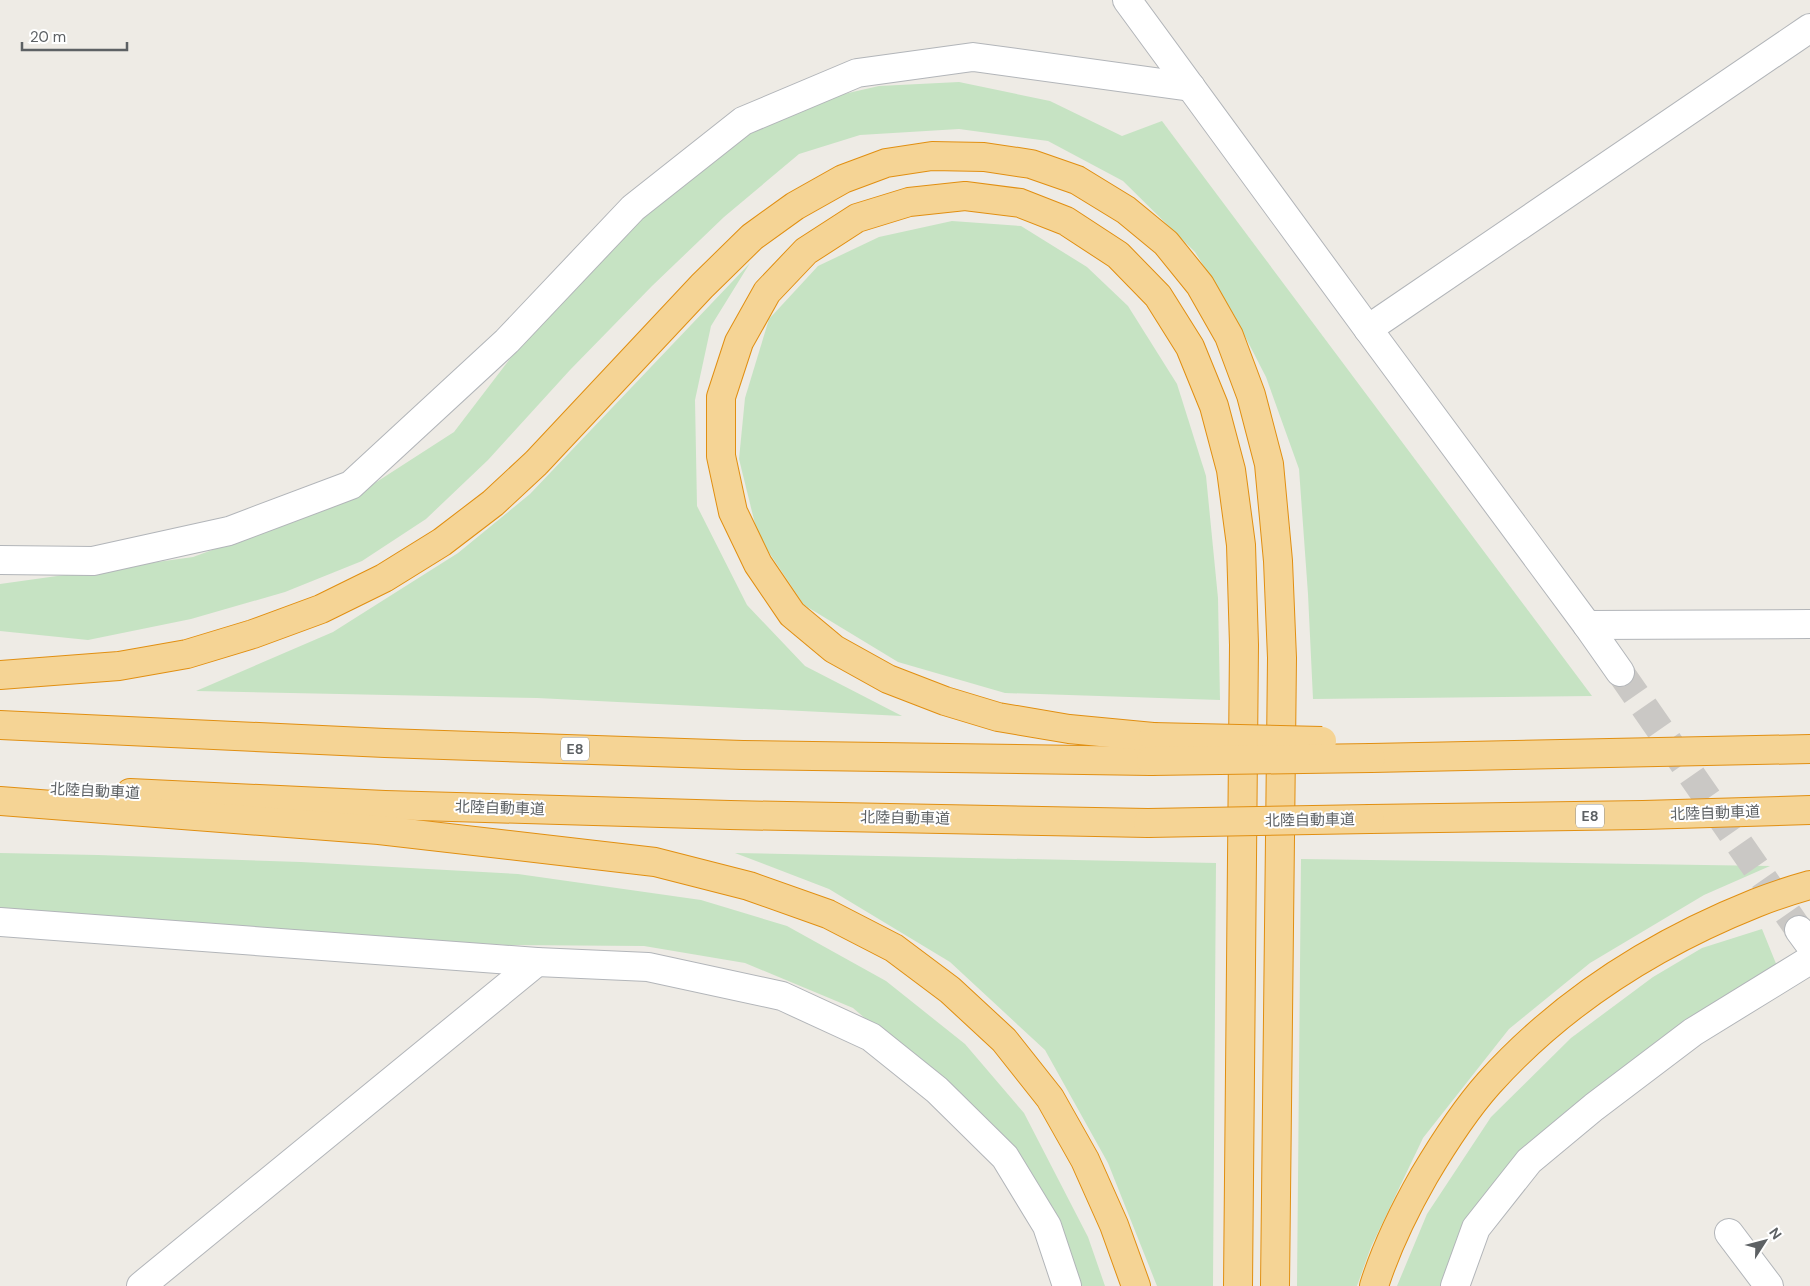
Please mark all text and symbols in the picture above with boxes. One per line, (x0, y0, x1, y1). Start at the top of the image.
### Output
scale bar (22, 20, 128, 52)
text: 20 m (30, 27, 66, 47)
road number: E8 (561, 738, 589, 761)
street label: 北陸自動車道 (50, 779, 140, 803)
street label: 北陸自動車道 (455, 796, 545, 820)
street label: 北陸自動車道 (1670, 801, 1760, 825)
road number: E8 (1576, 804, 1604, 828)
street label: 北陸自動車道 (860, 807, 950, 829)
street label: 北陸自動車道 (1265, 809, 1355, 831)
north arrow (1740, 1216, 1790, 1266)
text: N (1765, 1224, 1786, 1243)

